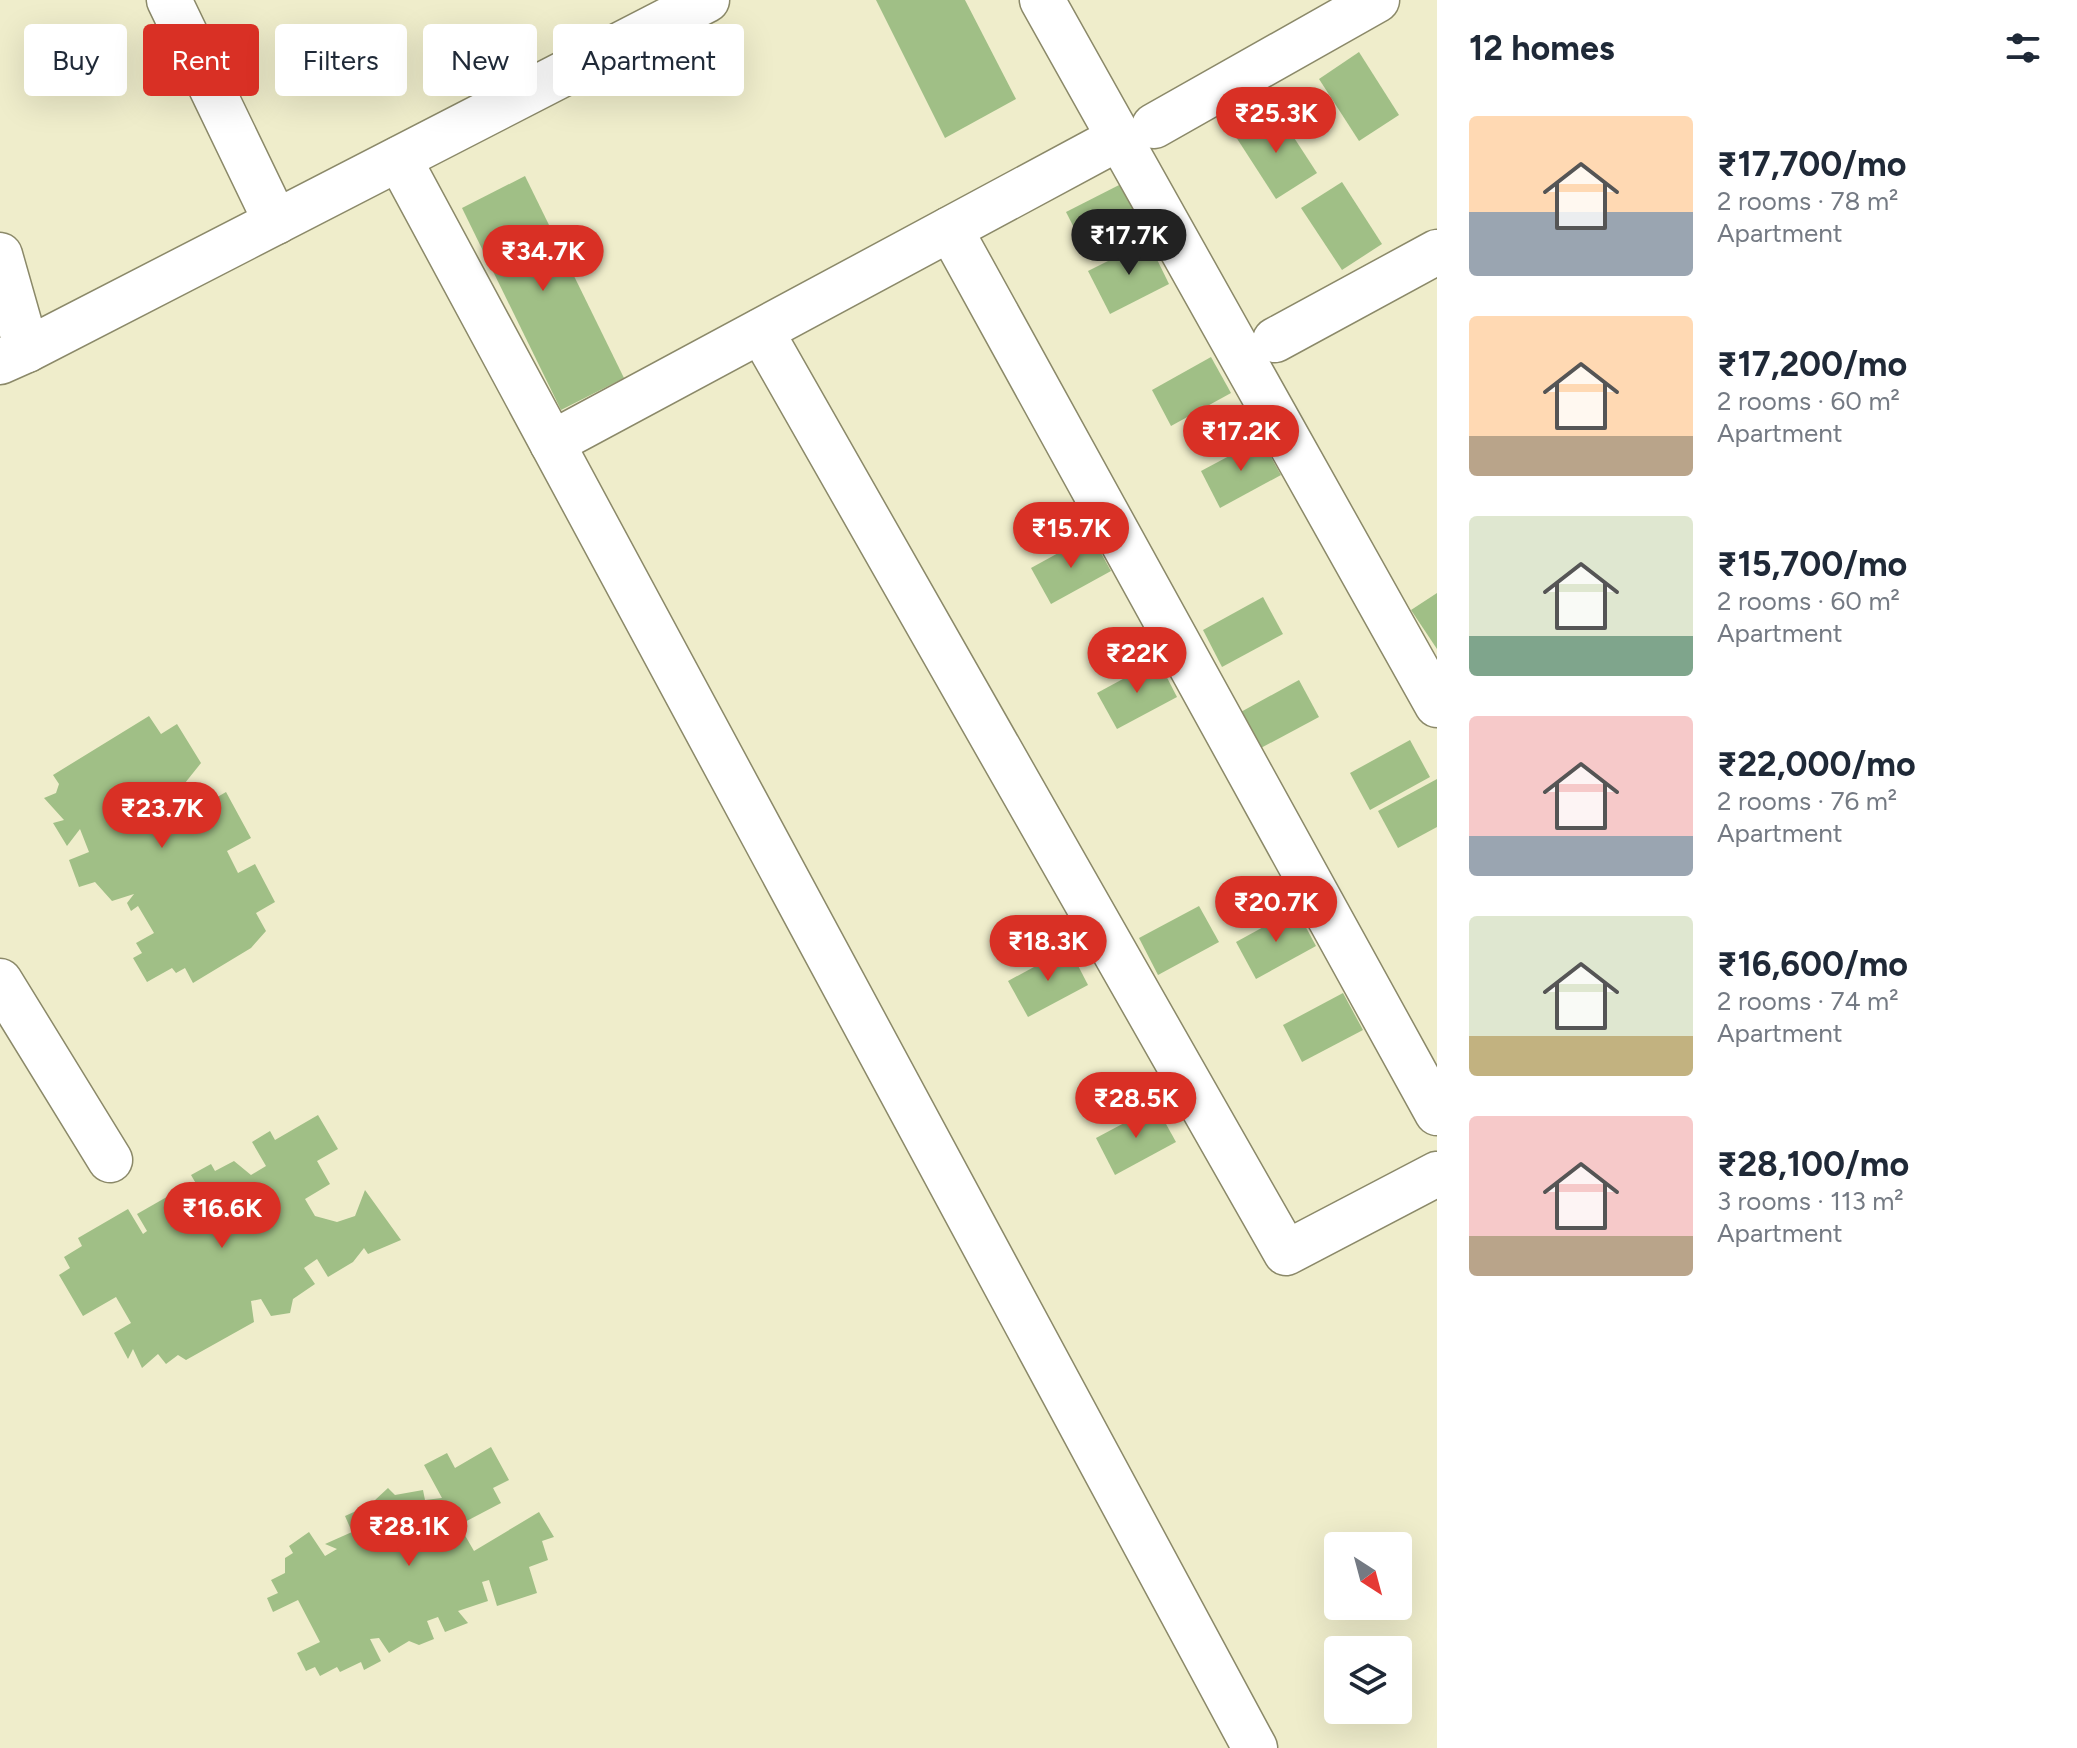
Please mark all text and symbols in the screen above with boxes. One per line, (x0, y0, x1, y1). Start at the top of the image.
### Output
chip: Buy (24, 24, 127, 96)
chip: Rent (143, 24, 259, 96)
chip: Filters (275, 24, 407, 96)
chip: New (423, 24, 537, 96)
chip: Apartment (553, 24, 744, 96)
icon: filters (2001, 26, 2045, 70)
text: 12 homes (1469, 28, 1615, 69)
pin: ₹25.3K (1211, 87, 1341, 155)
text: ₹25.3K (1234, 97, 1318, 129)
text: ₹17,700/mo (1717, 144, 1906, 185)
icon: home (1533, 148, 1629, 244)
text: 2 rooms · 78 m² (1717, 185, 1898, 217)
pin: ₹17.7K (1064, 209, 1194, 277)
text: Apartment (1717, 217, 1843, 249)
text: ₹17.7K (1089, 219, 1169, 251)
pin: ₹34.7K (478, 225, 608, 293)
text: ₹34.7K (501, 235, 585, 267)
text: ₹17,200/mo (1717, 344, 1907, 385)
icon: home (1533, 348, 1629, 444)
text: 2 rooms · 60 m² (1717, 385, 1900, 417)
pin: ₹17.2K (1176, 405, 1306, 473)
text: ₹17.2K (1201, 415, 1281, 447)
text: Apartment (1717, 417, 1843, 449)
pin: ₹15.7K (1006, 502, 1136, 570)
text: ₹15.7K (1031, 512, 1111, 544)
text: ₹15,700/mo (1717, 544, 1907, 585)
icon: home (1533, 548, 1629, 644)
text: 2 rooms · 60 m² (1717, 585, 1900, 617)
text: Apartment (1717, 617, 1843, 649)
pin: ₹22K (1090, 627, 1184, 695)
text: ₹22K (1105, 637, 1169, 669)
text: ₹22,000/mo (1717, 744, 1916, 785)
icon: home (1533, 748, 1629, 844)
pin: ₹23.7K (97, 782, 227, 850)
text: 2 rooms · 76 m² (1717, 785, 1897, 817)
text: ₹23.7K (120, 792, 204, 824)
text: Apartment (1717, 817, 1843, 849)
pin: ₹20.7K (1211, 876, 1341, 944)
text: ₹20.7K (1233, 886, 1319, 918)
pin: ₹18.3K (983, 915, 1113, 983)
text: ₹18.3K (1008, 925, 1088, 957)
text: ₹16,600/mo (1717, 944, 1908, 985)
icon: home (1533, 948, 1629, 1044)
text: 2 rooms · 74 m² (1717, 985, 1899, 1017)
text: Apartment (1717, 1017, 1843, 1049)
pin: ₹28.5K (1071, 1072, 1201, 1140)
text: ₹28.5K (1093, 1082, 1179, 1114)
text: ₹28,100/mo (1717, 1144, 1909, 1185)
icon: home (1533, 1148, 1629, 1244)
pin: ₹16.6K (157, 1182, 287, 1250)
text: 3 rooms · 113 m² (1717, 1185, 1904, 1217)
text: ₹16.6K (182, 1192, 262, 1224)
text: Apartment (1717, 1217, 1843, 1249)
pin: ₹28.1K (344, 1500, 474, 1568)
text: ₹28.1K (368, 1510, 450, 1542)
north arrow (1324, 1532, 1412, 1620)
map controls (1324, 1532, 1412, 1724)
button: layers (1324, 1636, 1412, 1724)

